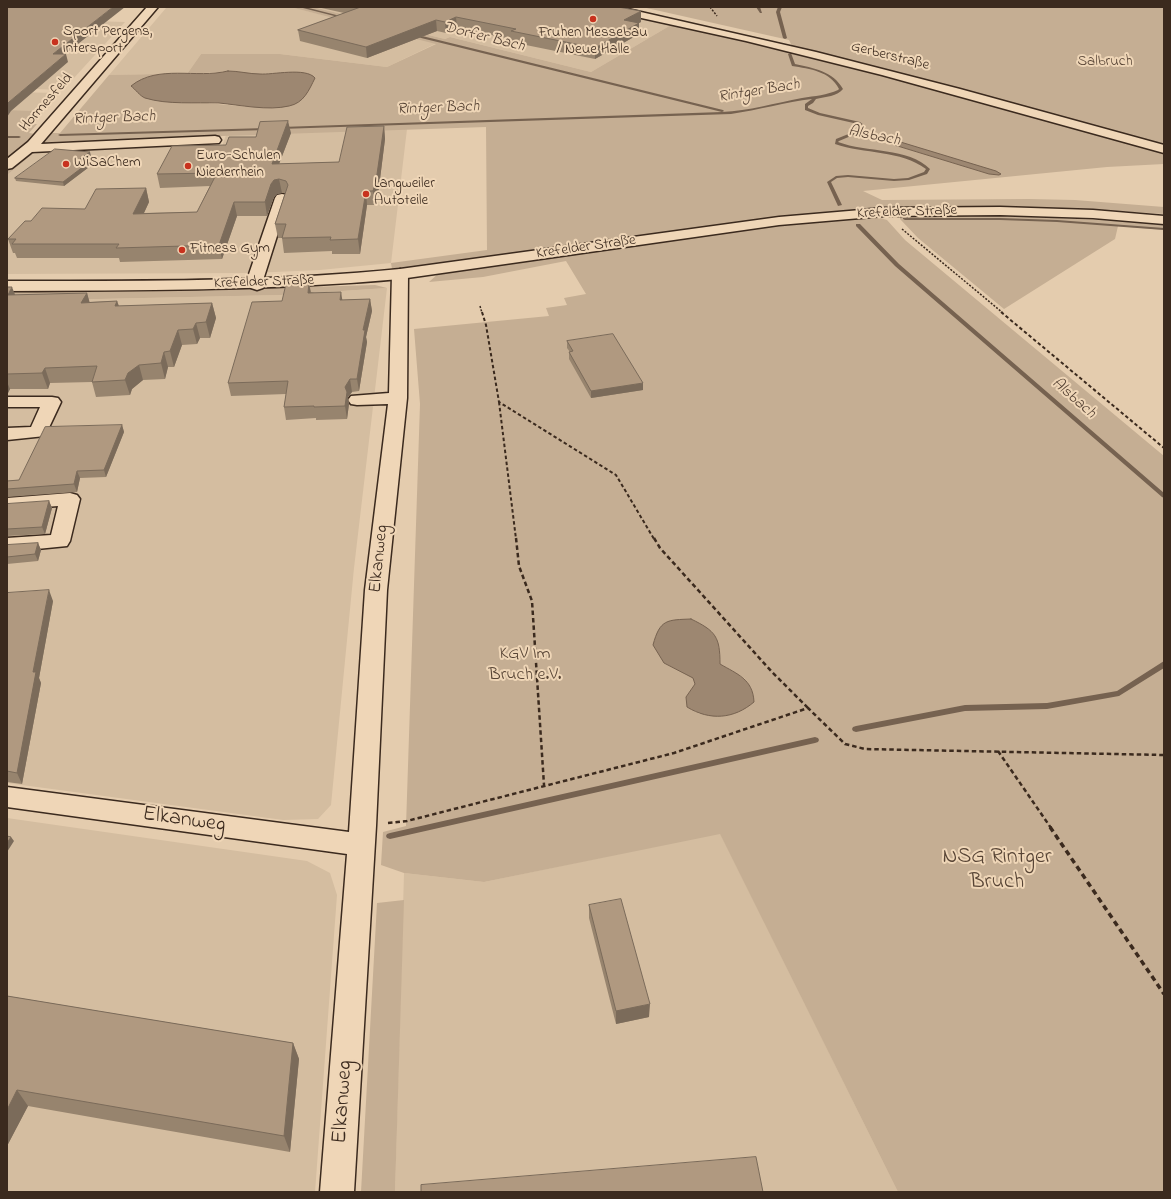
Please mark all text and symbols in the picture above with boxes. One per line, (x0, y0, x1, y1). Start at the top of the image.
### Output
marker: Fruhen Messebau / Neue Halle (588, 14, 598, 24)
water label: Dorfer Bach (442, 19, 526, 57)
place label: Sport Pergens, intersport (63, 24, 152, 59)
place label: Fruhen Messebau / Neue Halle (538, 25, 648, 60)
marker: Sport Pergens, intersport (50, 37, 60, 47)
street label: Gerberstraße (849, 39, 931, 75)
park label: Salbruch (1077, 54, 1133, 72)
street label: Hormesfeld (17, 70, 77, 136)
water label: Rintger Bach (717, 76, 801, 108)
water label: Rintger Bach (396, 98, 480, 120)
water label: Rintger Bach (72, 108, 156, 130)
water label: Alsbach (846, 123, 902, 151)
place label: Euro-Schulen Niederrhein (196, 148, 280, 183)
place label: WiSaChem (74, 155, 141, 173)
marker: WiSaChem (61, 159, 71, 169)
marker: Euro-Schulen Niederrhein (183, 161, 193, 171)
place label: Langweiler Autoteile (374, 176, 435, 211)
marker: Langweiler Autoteile (361, 189, 371, 199)
street label: Krefelder Straße (857, 202, 957, 224)
street label: Krefelder Straße (535, 232, 637, 264)
place label: Fitness Gym (190, 241, 270, 259)
marker: Fitness Gym (177, 245, 187, 255)
street label: Krefelder Straße (214, 272, 314, 294)
water label: Alsbach (1047, 375, 1099, 423)
street label: Elkanweg (366, 524, 394, 594)
park label: KGV Im Bruch e.V. (489, 644, 561, 686)
street label: Elkanweg (141, 802, 227, 840)
park label: NSG Rintger Bruch (942, 845, 1052, 896)
street label: Elkanweg (328, 1059, 360, 1145)

